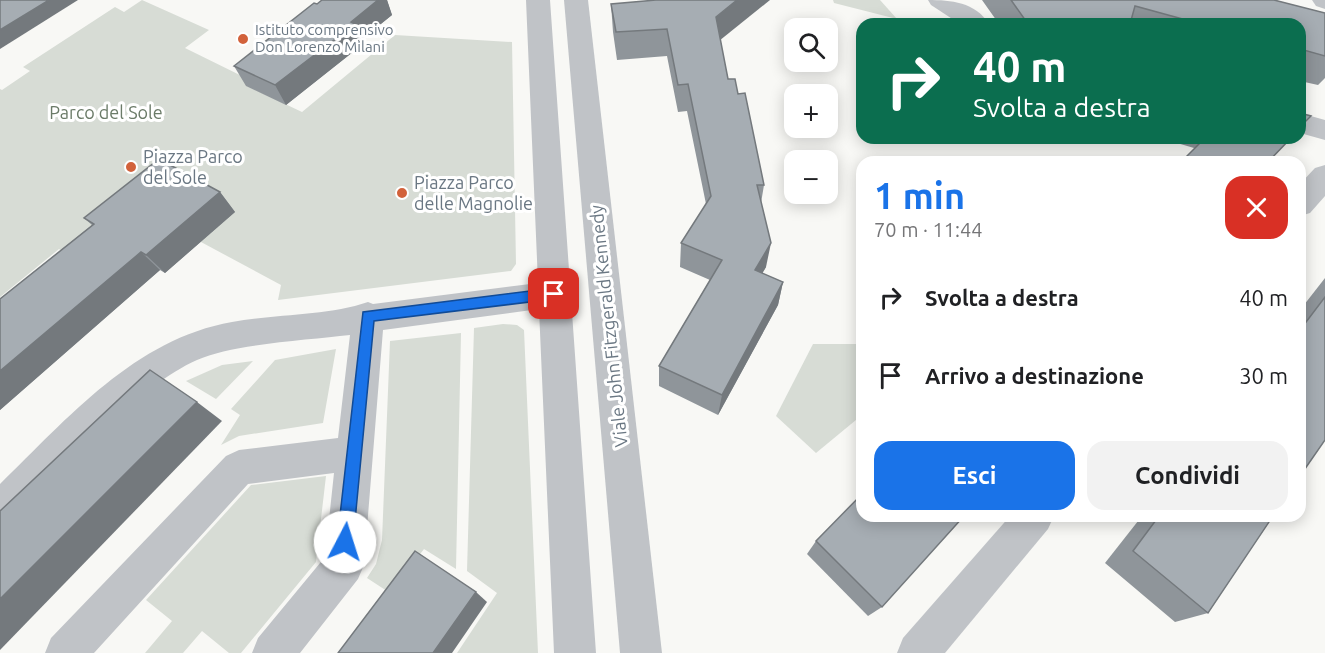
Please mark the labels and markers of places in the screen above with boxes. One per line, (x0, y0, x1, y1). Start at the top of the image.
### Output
place label: Istituto comprensivo Don Lorenzo Milani (255, 21, 394, 55)
marker: Istituto comprensivo Don Lorenzo Milani (236, 32, 250, 46)
place label: Piazza Parco del Sole (143, 146, 243, 187)
marker: Piazza Parco del Sole (124, 160, 138, 174)
place label: Piazza Parco delle Magnolie (414, 172, 533, 213)
marker: Piazza Parco delle Magnolie (395, 186, 409, 200)
pin (528, 268, 579, 319)

